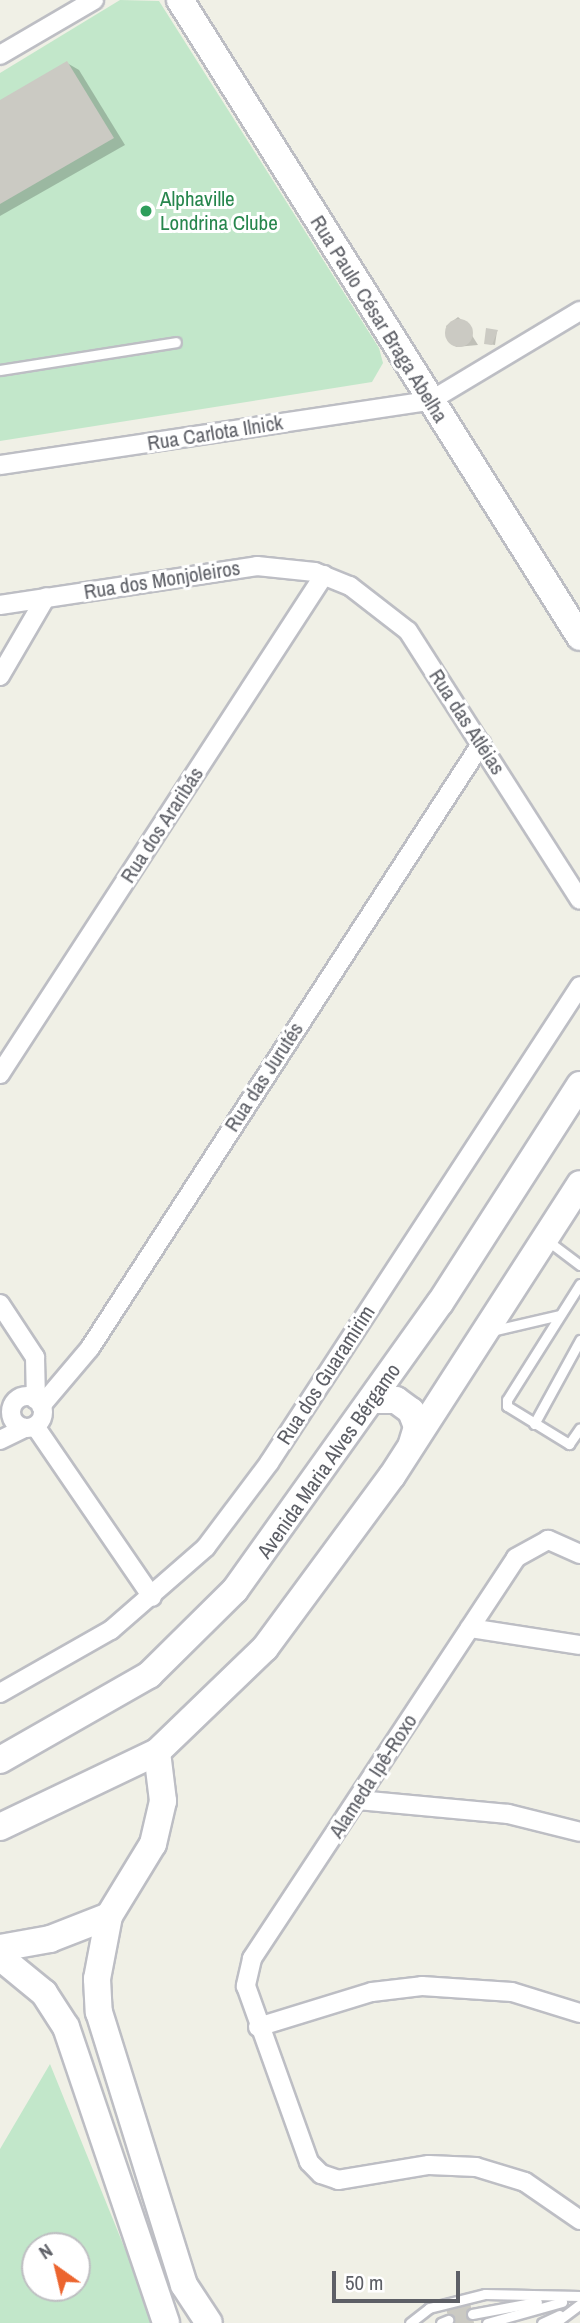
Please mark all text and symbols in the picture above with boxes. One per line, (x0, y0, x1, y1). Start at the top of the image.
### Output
place label: Alphaville Londrina Clube (160, 186, 278, 236)
marker: Alphaville Londrina Clube (138, 203, 154, 219)
street label: Rua Paulo César Braga Abelha (305, 210, 453, 428)
street label: Rua Carlota Ilnick (145, 410, 285, 456)
street label: Rua dos Monjoleiros (82, 555, 242, 605)
street label: Rua das Atléias (423, 664, 511, 780)
street label: Rua dos Araribás (115, 762, 209, 888)
street label: Rua das Jurutés (219, 1018, 309, 1136)
street label: Rua dos Guaramirim (272, 1301, 380, 1449)
street label: Avenida Maria Alves Bérgamo (252, 1358, 406, 1564)
street label: Alameda Ipê-Roxo (324, 1709, 422, 1843)
north arrow (21, 2232, 91, 2302)
text: N (33, 2237, 57, 2265)
scale bar (335, 2256, 463, 2300)
text: 50 m (345, 2268, 383, 2297)

